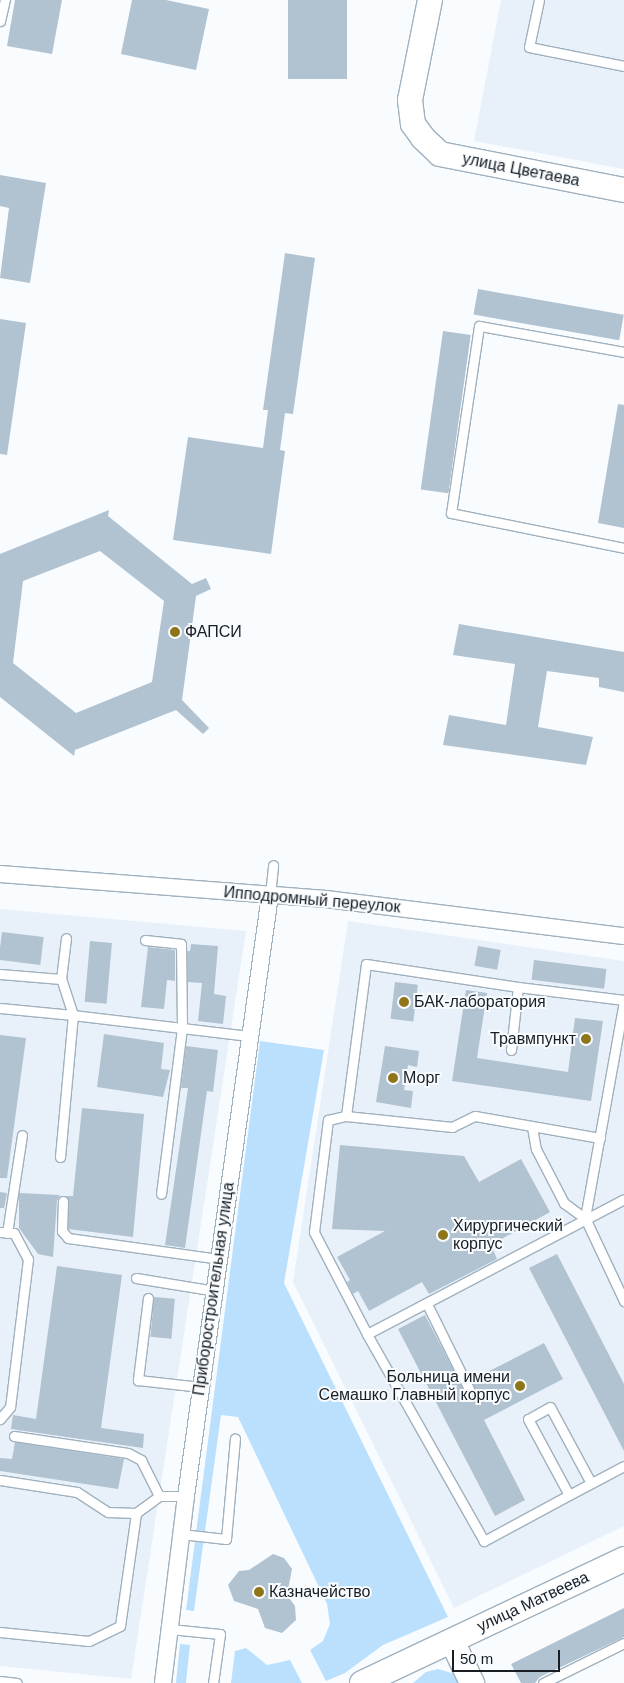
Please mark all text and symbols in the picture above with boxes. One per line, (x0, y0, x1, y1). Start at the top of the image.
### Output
street label: улица Цветаева (461, 149, 581, 191)
place label: ФАПСИ (185, 622, 242, 642)
marker: ФАПСИ (169, 626, 181, 638)
street label: Ипподромный переулок (223, 883, 401, 917)
place label: БАК-лаборатория (414, 992, 546, 1012)
marker: БАК-лаборатория (398, 996, 410, 1008)
place label: Травмпункт (490, 1029, 576, 1049)
marker: Травмпункт (580, 1033, 592, 1045)
place label: Морг (403, 1068, 440, 1088)
marker: Морг (387, 1072, 399, 1084)
street label: Приборостроительная улица (190, 1181, 238, 1397)
place label: Хирургический корпус (453, 1216, 563, 1254)
marker: Хирургический корпус (437, 1229, 449, 1241)
place label: Больница имени Семашко Главный корпус (319, 1367, 510, 1405)
marker: Больница имени Семашко Главный корпус (514, 1380, 526, 1392)
street label: улица Матвеева (474, 1568, 592, 1636)
place label: Казначейство (269, 1582, 370, 1602)
marker: Казначейство (253, 1586, 265, 1598)
scale bar (454, 1640, 562, 1672)
text: 50 m (460, 1650, 493, 1667)

